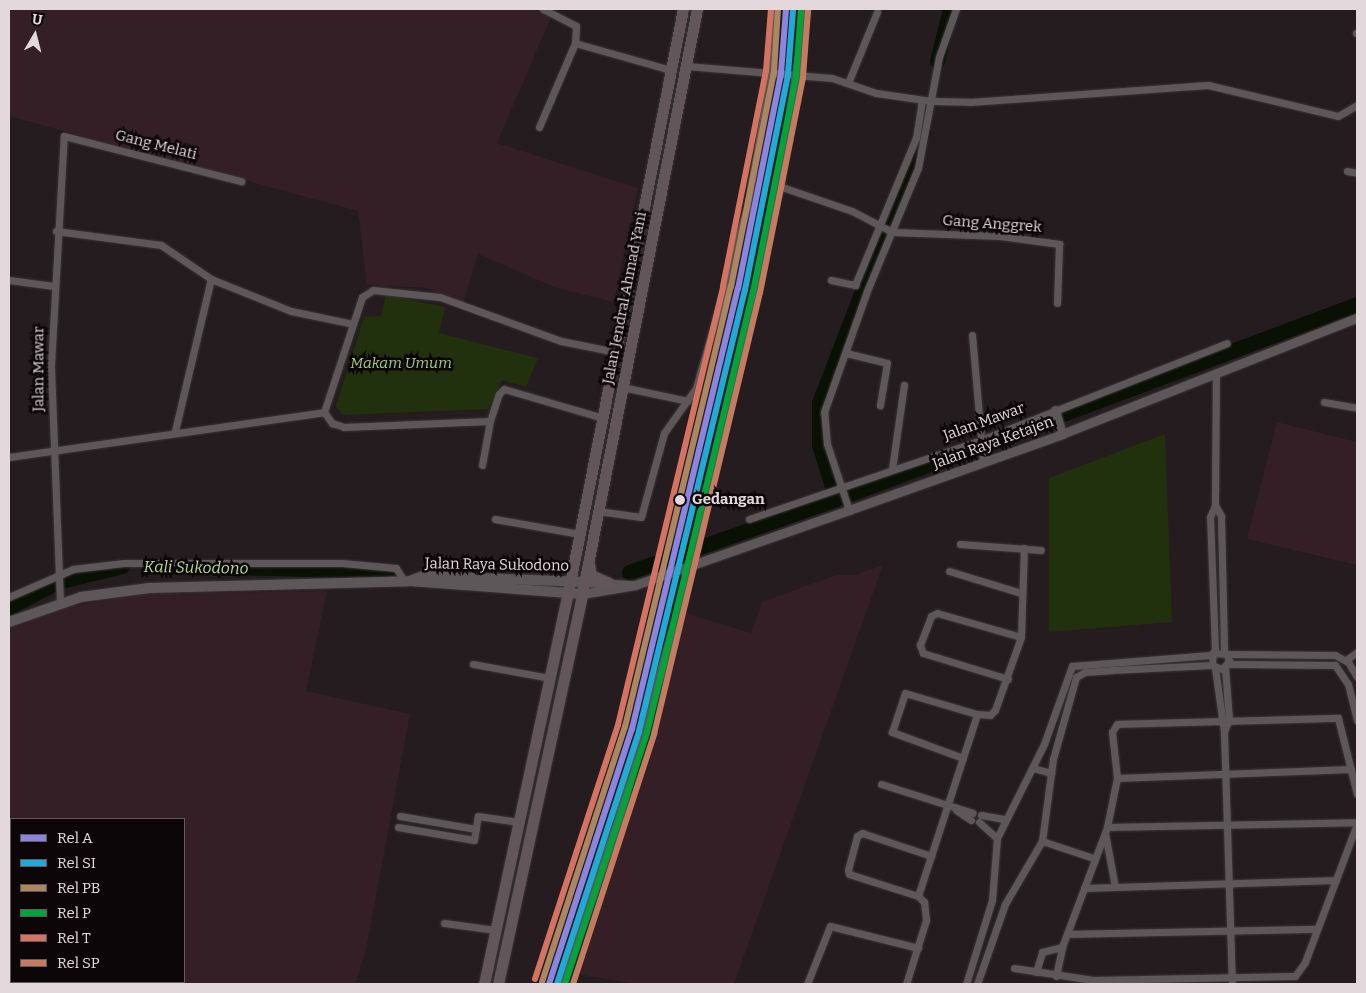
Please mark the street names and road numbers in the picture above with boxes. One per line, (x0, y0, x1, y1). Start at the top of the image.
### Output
street label: Gang Melati (113, 126, 199, 164)
street label: Jalan Jendral Ahmad Yani (599, 210, 651, 386)
street label: Gang Anggrek (942, 212, 1042, 236)
street label: Jalan Mawar (30, 326, 48, 412)
street label: Jalan Mawar (941, 399, 1027, 445)
street label: Jalan Raya Ketajen (930, 413, 1056, 473)
street label: Jalan Raya Sukodono (425, 555, 569, 575)

